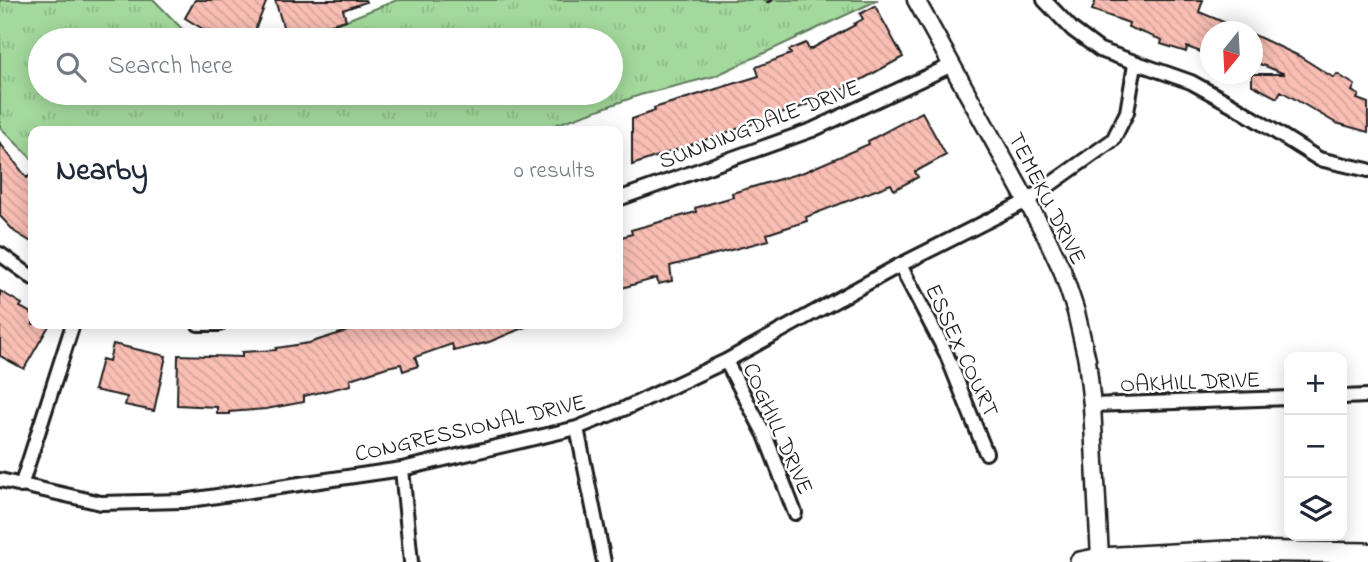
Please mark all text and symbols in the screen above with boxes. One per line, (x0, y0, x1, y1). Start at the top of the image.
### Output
north arrow (1200, 21, 1263, 84)
search box (28, 28, 623, 105)
icon: search (52, 48, 90, 86)
text: Search here (108, 48, 233, 86)
street label: SUNNINGDALE DRIVE (654, 72, 865, 179)
street label: TEMEKU DRIVE (998, 127, 1093, 271)
text: Nearby (56, 150, 148, 194)
text: 0 results (514, 155, 595, 188)
street label: ESSEX COURT (915, 279, 1006, 423)
map controls (1284, 352, 1347, 541)
button: + (1284, 352, 1347, 415)
street label: COGHILL DRIVE (733, 358, 821, 500)
street label: OAKHILL DRIVE (1119, 365, 1261, 402)
street label: CONGRESSIONAL DRIVE (352, 387, 589, 472)
button: − (1284, 415, 1347, 478)
button: layers (1284, 478, 1347, 541)

